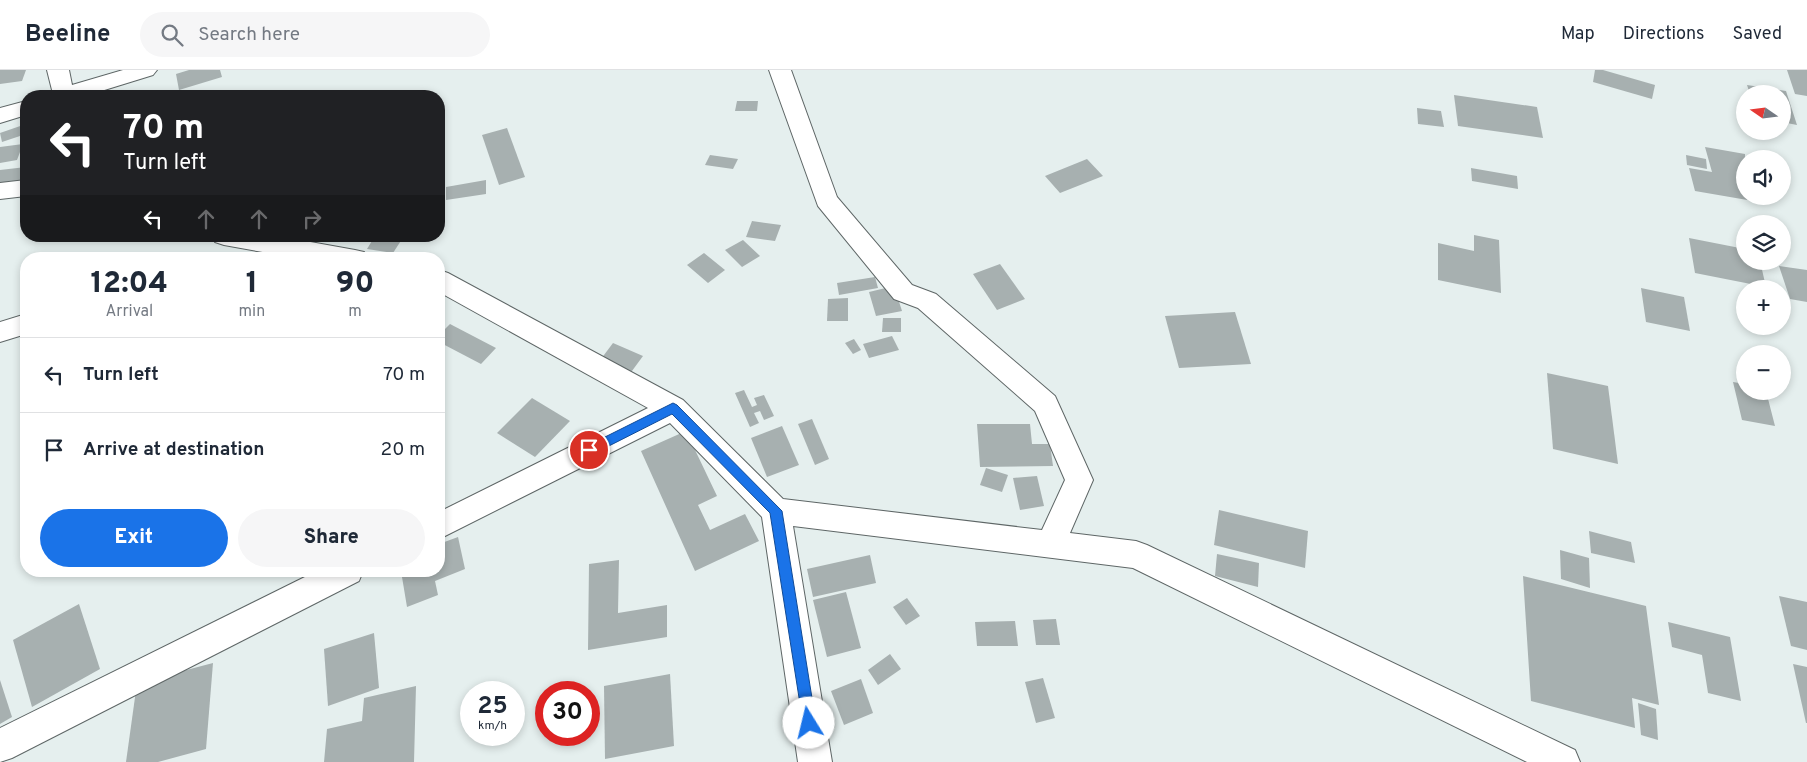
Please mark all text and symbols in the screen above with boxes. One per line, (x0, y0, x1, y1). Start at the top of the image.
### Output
search box (140, 12, 490, 57)
text: Beeline (25, 20, 110, 50)
icon: search (158, 21, 186, 49)
text: Search here (198, 23, 300, 47)
text: Map (1561, 23, 1595, 46)
text: Directions (1623, 23, 1705, 46)
text: Saved (1733, 23, 1782, 46)
north arrow (1736, 85, 1791, 140)
map controls (1736, 85, 1791, 400)
text: 70 m (123, 107, 204, 151)
icon: left (40, 110, 105, 175)
text: Turn left (123, 150, 206, 177)
button: sound (1736, 150, 1791, 205)
icon: left (139, 205, 167, 233)
icon: ahead (192, 205, 220, 233)
icon: ahead (245, 205, 273, 233)
icon: right (298, 205, 326, 233)
button: layers (1736, 215, 1791, 270)
text: 12:04 (91, 266, 168, 303)
text: 1 (246, 266, 258, 303)
text: 90 (336, 266, 374, 303)
button: + (1736, 280, 1791, 335)
text: Arrival (105, 302, 153, 322)
text: min (239, 302, 265, 322)
text: m (348, 302, 362, 322)
button: − (1736, 345, 1791, 400)
icon: left (40, 361, 68, 389)
text: Turn left (83, 363, 159, 387)
text: 70 m (383, 363, 425, 387)
pin (568, 429, 610, 471)
icon: arrive (40, 436, 68, 464)
icon: arrive (575, 436, 603, 464)
text: Arrive at destination (83, 438, 264, 462)
text: 20 m (381, 438, 425, 462)
button: Exit (40, 509, 228, 567)
button: Share (238, 509, 425, 567)
speed limit sign: 30 (535, 681, 600, 746)
text: 25 (477, 691, 508, 723)
position arrow (782, 696, 834, 748)
text: km/h (478, 718, 507, 734)

